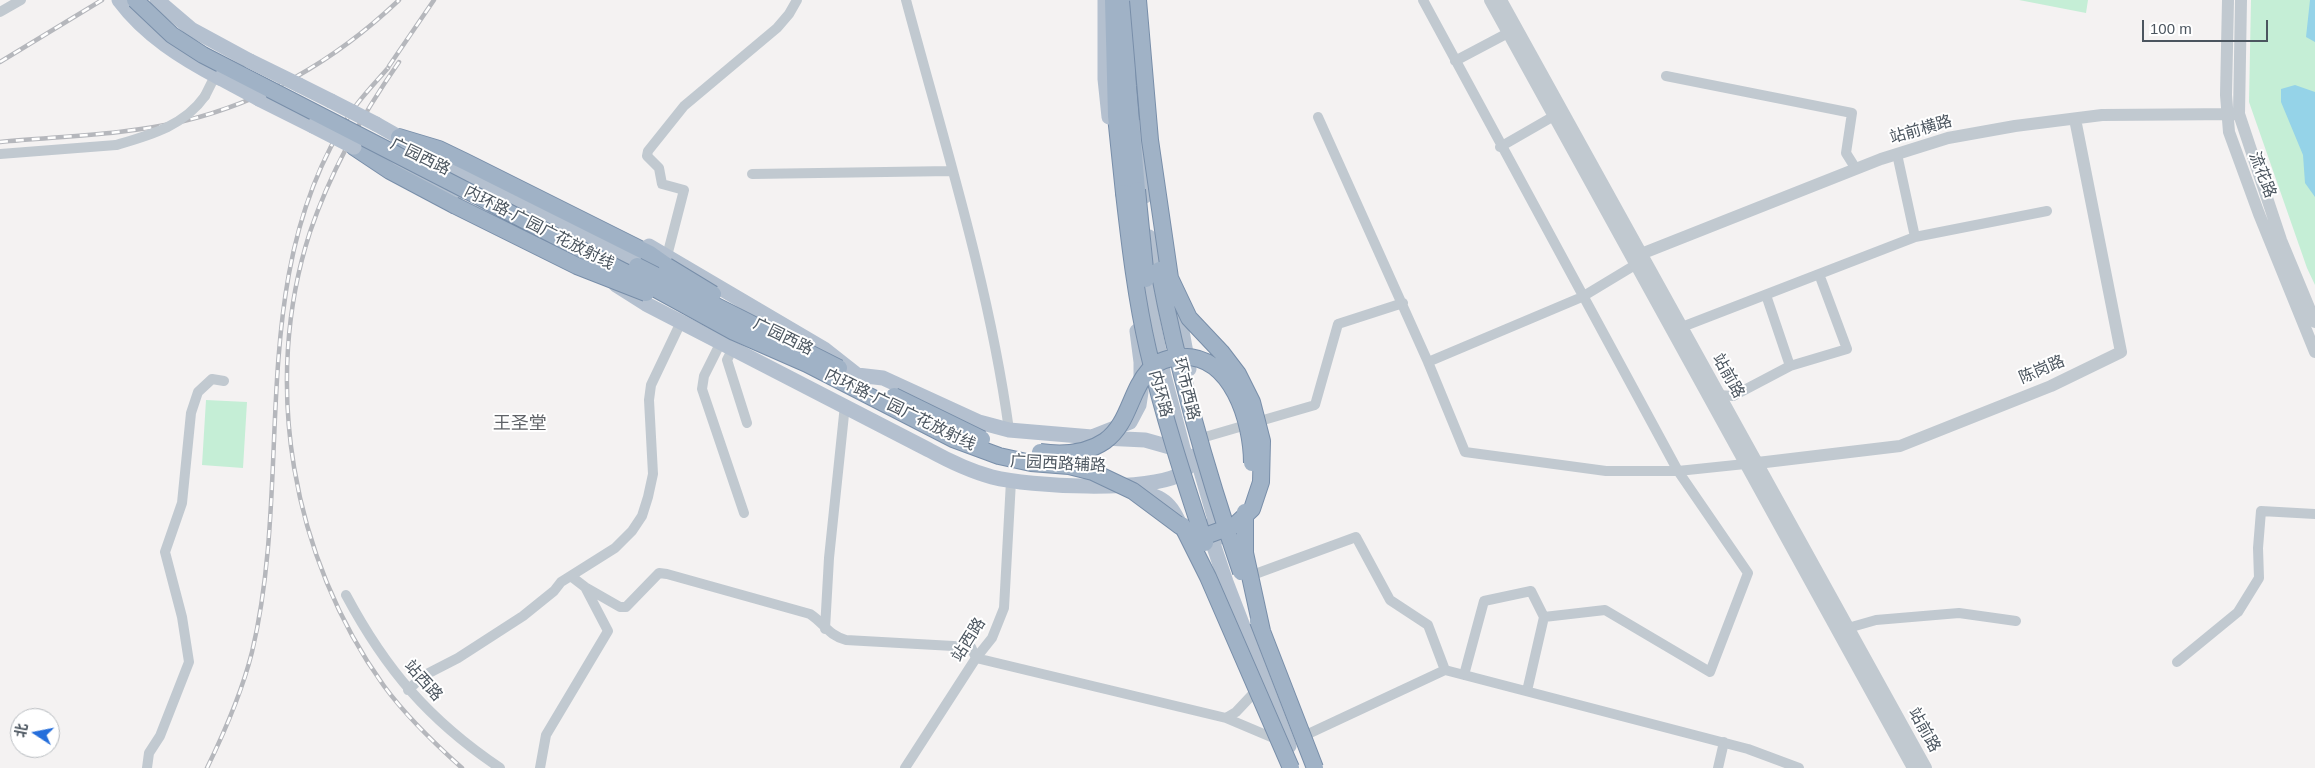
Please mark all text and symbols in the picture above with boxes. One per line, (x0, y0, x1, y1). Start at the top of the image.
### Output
scale bar (2145, 10, 2271, 42)
text: 100 m (2150, 20, 2192, 37)
street label: 站前横路 (1888, 112, 1954, 148)
street label: 广园西路 (387, 134, 453, 180)
street label: 流花路 (2244, 149, 2280, 201)
street label: 内环路-广园广花放射线 (461, 182, 617, 274)
street label: 广园西路 (750, 314, 816, 360)
street label: 站前路 (1708, 350, 1748, 402)
street label: 陈岗路 (2016, 352, 2068, 388)
street label: 环市西路 (1169, 356, 1203, 422)
street label: 内环路-广园广花放射线 (821, 365, 979, 455)
street label: 内环路 (1145, 368, 1175, 420)
district label: 王圣堂 (493, 413, 547, 435)
street label: 广园西路辅路 (1010, 452, 1106, 476)
street label: 站西路 (948, 615, 990, 665)
street label: 站西路 (400, 657, 446, 705)
street label: 站前路 (1904, 704, 1944, 756)
north arrow (10, 708, 60, 758)
text: 北 (12, 722, 30, 739)

